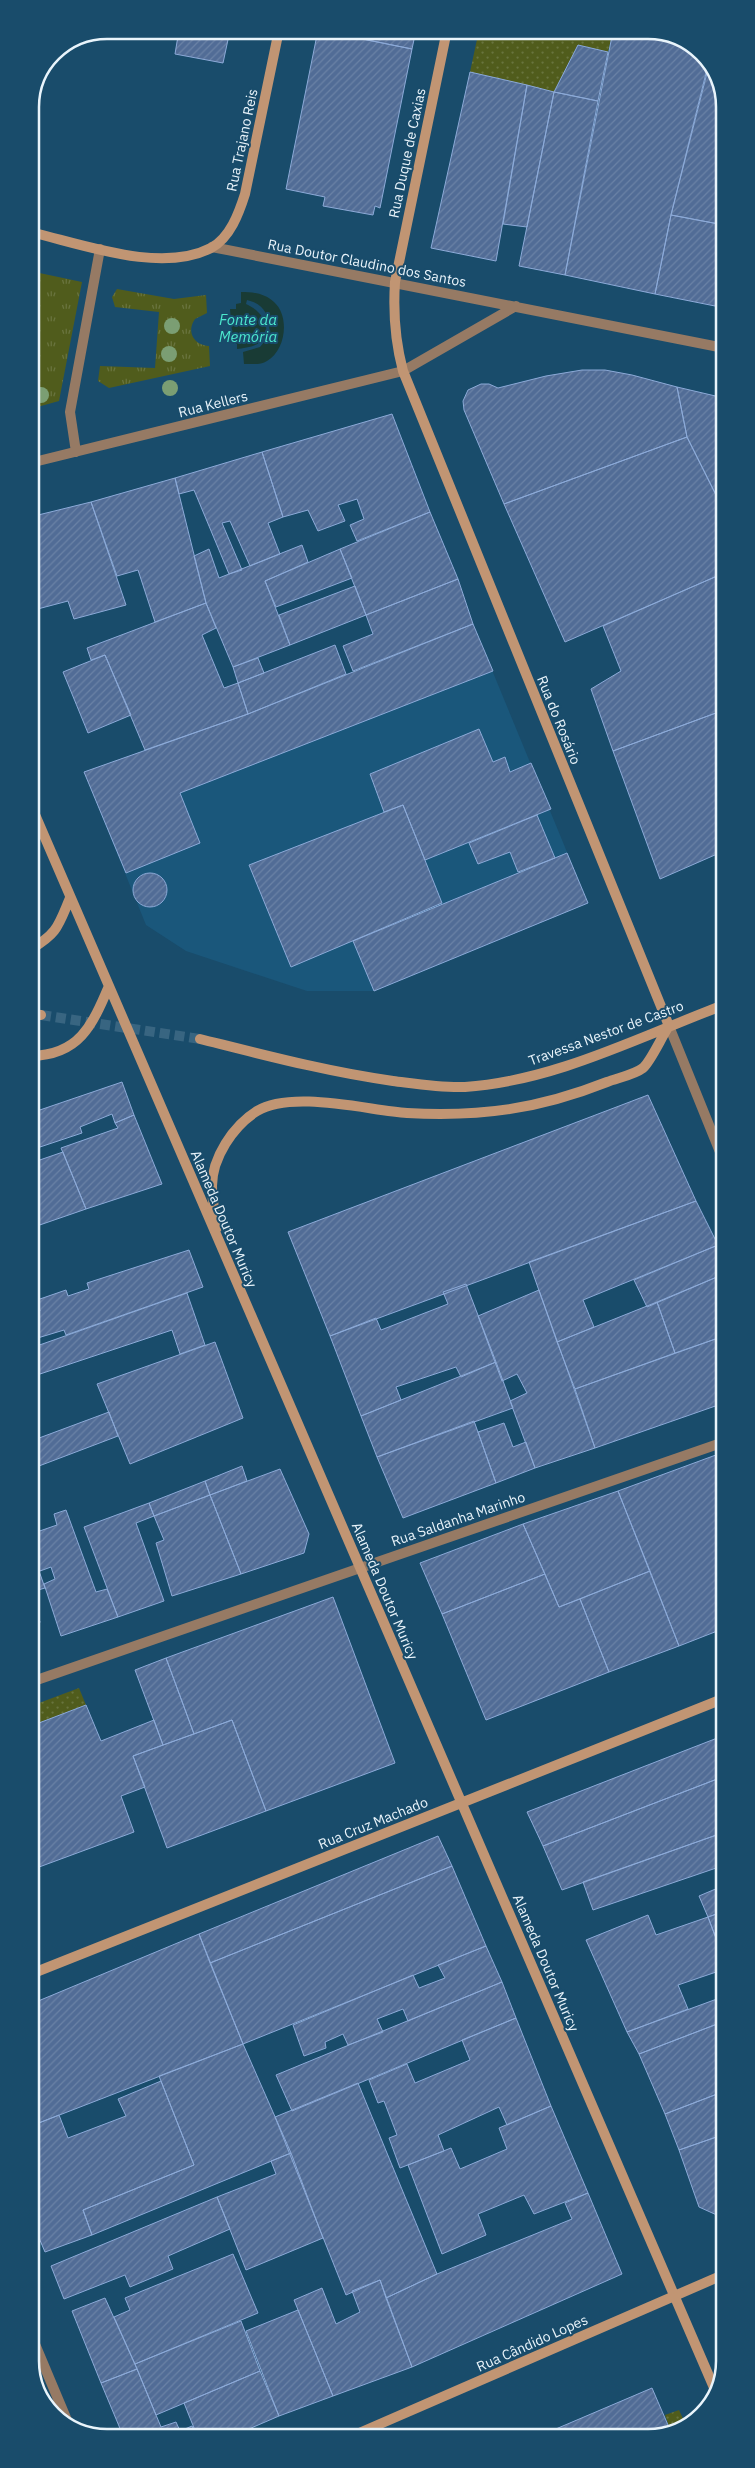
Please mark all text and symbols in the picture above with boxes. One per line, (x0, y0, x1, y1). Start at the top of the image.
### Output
street label: Rua Duque de Caxias (384, 86, 430, 220)
street label: Rua Trajano Reis (222, 87, 262, 193)
street label: Rua Doutor Claudino dos Santos (266, 235, 468, 291)
water label: Fonte da Memória (219, 310, 278, 346)
street label: Rua Kellers (176, 387, 250, 421)
street label: Rua do Rosário (533, 673, 585, 767)
street label: Travessa Nestor de Castro (526, 996, 686, 1069)
street label: Alameda Doutor Muricy (187, 1148, 261, 1290)
street label: Rua Saldanha Marinho (389, 1488, 528, 1550)
street label: Alameda Doutor Muricy (348, 1520, 422, 1662)
street label: Rua Cruz Machado (316, 1793, 431, 1853)
street label: Alameda Doutor Muricy (509, 1892, 583, 2034)
street label: Rua Cândido Lopes (474, 2310, 591, 2376)

